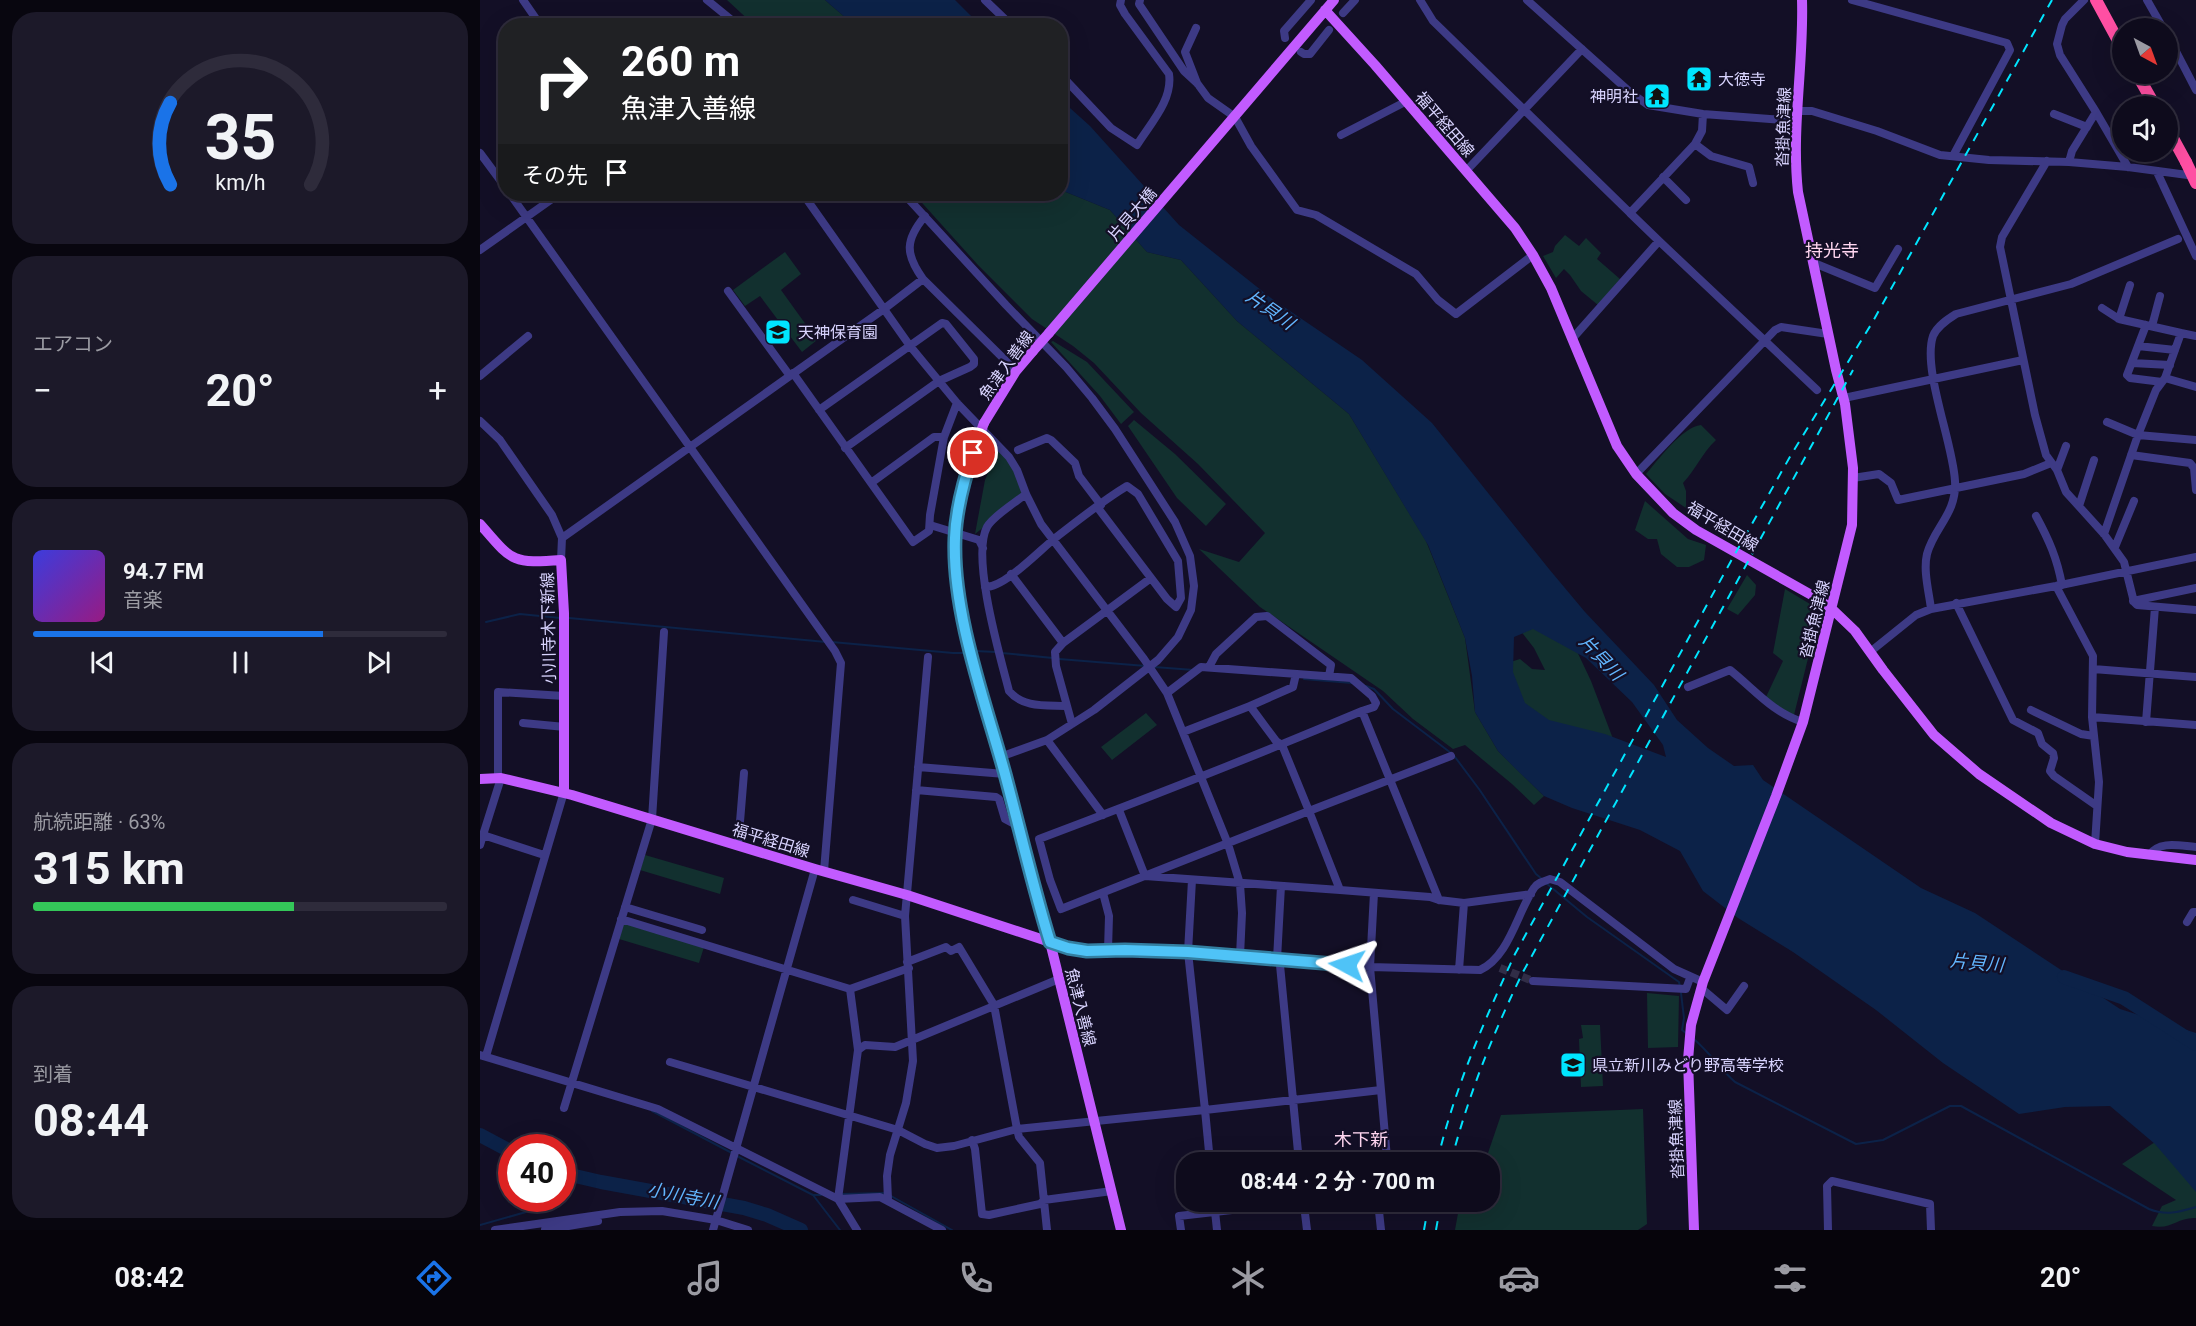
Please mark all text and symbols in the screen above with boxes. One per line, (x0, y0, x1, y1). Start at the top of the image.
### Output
north arrow (2112, 18, 2178, 84)
map controls (2112, 18, 2178, 162)
text: 260 m (621, 37, 740, 86)
icon: right (522, 42, 600, 120)
temple icon: 大徳寺 (1684, 64, 1714, 94)
place label: 大徳寺 (1718, 70, 1766, 89)
temple icon: 神明社 (1642, 81, 1672, 111)
place label: 神明社 (1590, 87, 1638, 106)
street label: 沓掛魚津線 (1773, 87, 1794, 167)
street label: 福平経田線 (1411, 88, 1478, 161)
text: 魚津入善線 (621, 93, 756, 125)
button: sound (2112, 96, 2178, 162)
text: 35 (204, 101, 276, 174)
icon: arrive (600, 156, 633, 189)
text: その先 (522, 163, 588, 188)
text: km/h (215, 170, 265, 195)
street label: 片貝大橋 (1104, 184, 1161, 245)
district label: 持光寺 (1805, 240, 1859, 261)
water label: 片貝川 (1242, 286, 1300, 335)
school or university icon: 天神保育園 (763, 317, 793, 347)
place label: 天神保育園 (798, 323, 878, 342)
street label: 魚津入善線 (975, 327, 1038, 403)
text: エアコン (33, 332, 113, 356)
text: 20° (205, 364, 275, 417)
text: − (33, 371, 52, 410)
text: + (428, 371, 447, 410)
pin (947, 427, 998, 478)
icon: arrive (956, 436, 989, 469)
street label: 福平経田線 (1684, 498, 1762, 555)
text: 94.7 FM (123, 559, 204, 584)
street label: 小川寺木下新線 (538, 572, 559, 684)
street label: 沓掛魚津線 (1796, 578, 1833, 660)
text: 音楽 (123, 588, 163, 612)
water label: 片貝川 (1575, 631, 1629, 686)
icon: previous (86, 646, 119, 679)
icon: pause (224, 646, 257, 679)
icon: next (362, 646, 395, 679)
text: 航続距離 · 63% (33, 810, 165, 834)
street label: 福平経田線 (730, 820, 812, 861)
text: 315 km (33, 842, 185, 895)
position arrow (1315, 933, 1379, 997)
water label: 片貝川 (1949, 950, 2007, 975)
street label: 魚津入善線 (1062, 966, 1099, 1048)
school or university icon: 県立新川みどり野高等学校 (1558, 1050, 1588, 1080)
place label: 県立新川みどり野高等学校 (1592, 1056, 1784, 1075)
text: 到着 (33, 1062, 73, 1086)
text: 08:44 (33, 1094, 149, 1147)
street label: 沓掛魚津線 (1666, 1099, 1687, 1179)
district label: 木下新 (1334, 1129, 1388, 1150)
speed limit sign: 40 (498, 1134, 576, 1212)
text: 08:44 · 2 分 · 700 m (1241, 1169, 1435, 1194)
water label: 小川寺川 (646, 1178, 722, 1213)
icon: directions (413, 1257, 455, 1299)
icon: music (684, 1257, 726, 1299)
icon: phone (955, 1257, 997, 1299)
icon: climate (1227, 1257, 1269, 1299)
icon: car (1498, 1257, 1540, 1299)
icon: filters (1769, 1257, 1811, 1299)
text: 08:42 (115, 1262, 184, 1294)
text: 20° (2040, 1262, 2081, 1294)

